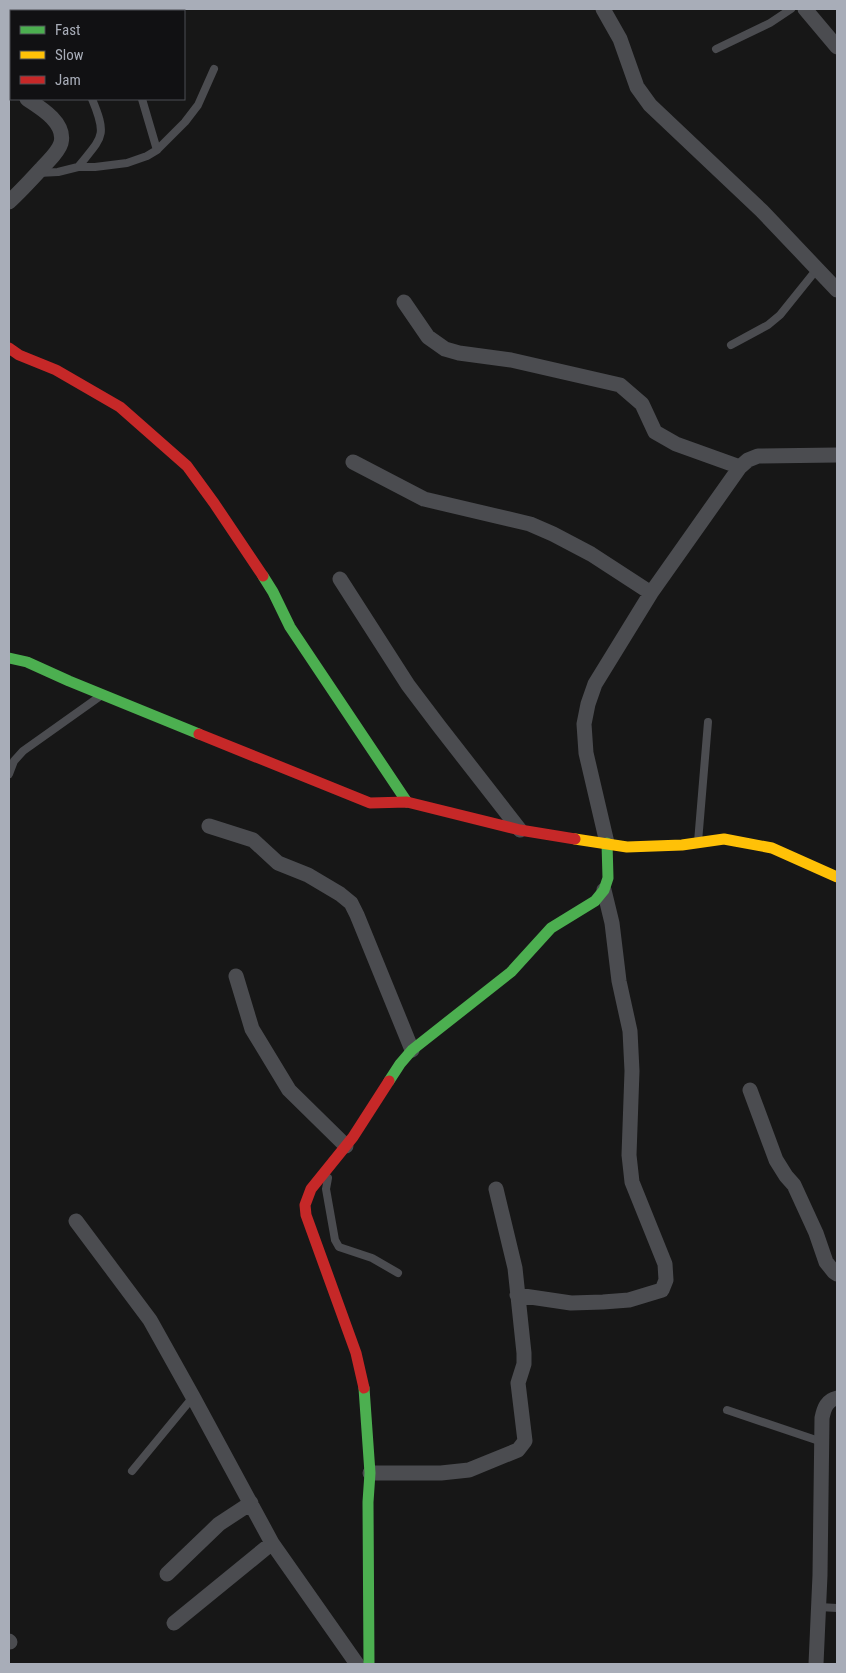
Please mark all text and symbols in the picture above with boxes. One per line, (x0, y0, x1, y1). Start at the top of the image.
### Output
legend (10, 10, 185, 100)
text: Fast (55, 21, 80, 39)
text: Slow (55, 46, 84, 64)
text: Jam (55, 71, 81, 89)

